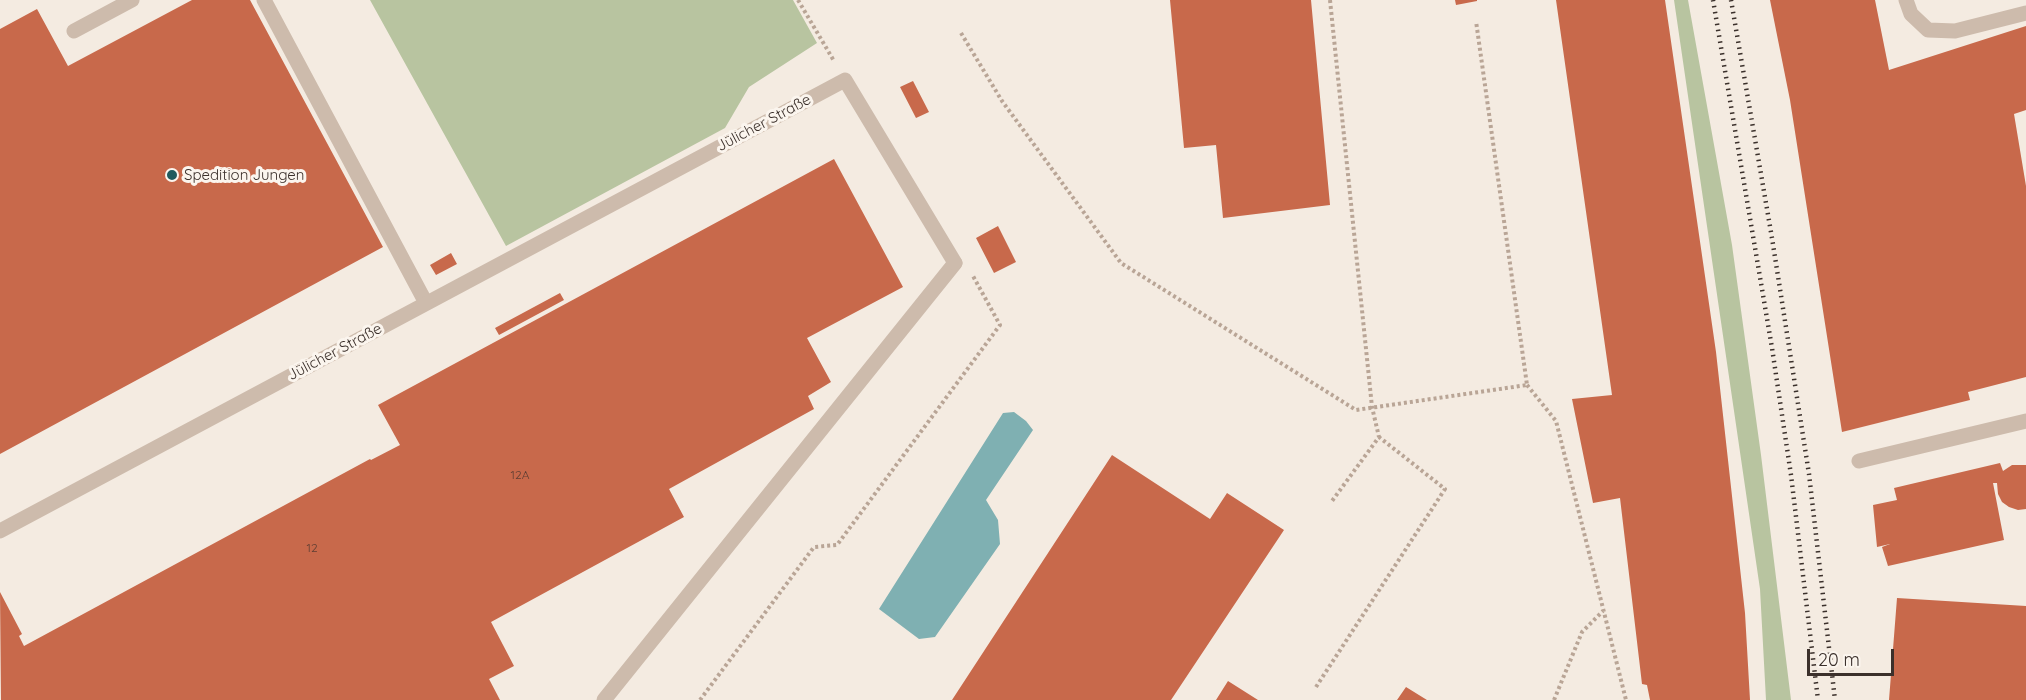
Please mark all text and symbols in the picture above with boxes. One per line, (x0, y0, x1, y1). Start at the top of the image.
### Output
street label: Jülicher Straße (714, 91, 814, 155)
place label: Spedition Jungen (184, 166, 304, 184)
marker: Spedition Jungen (165, 168, 179, 182)
street label: Jülicher Straße (285, 320, 385, 384)
house number: 12A (511, 468, 529, 482)
house number: 12 (306, 541, 318, 555)
scale bar (1810, 637, 1897, 675)
text: 20 m (1818, 648, 1860, 671)

